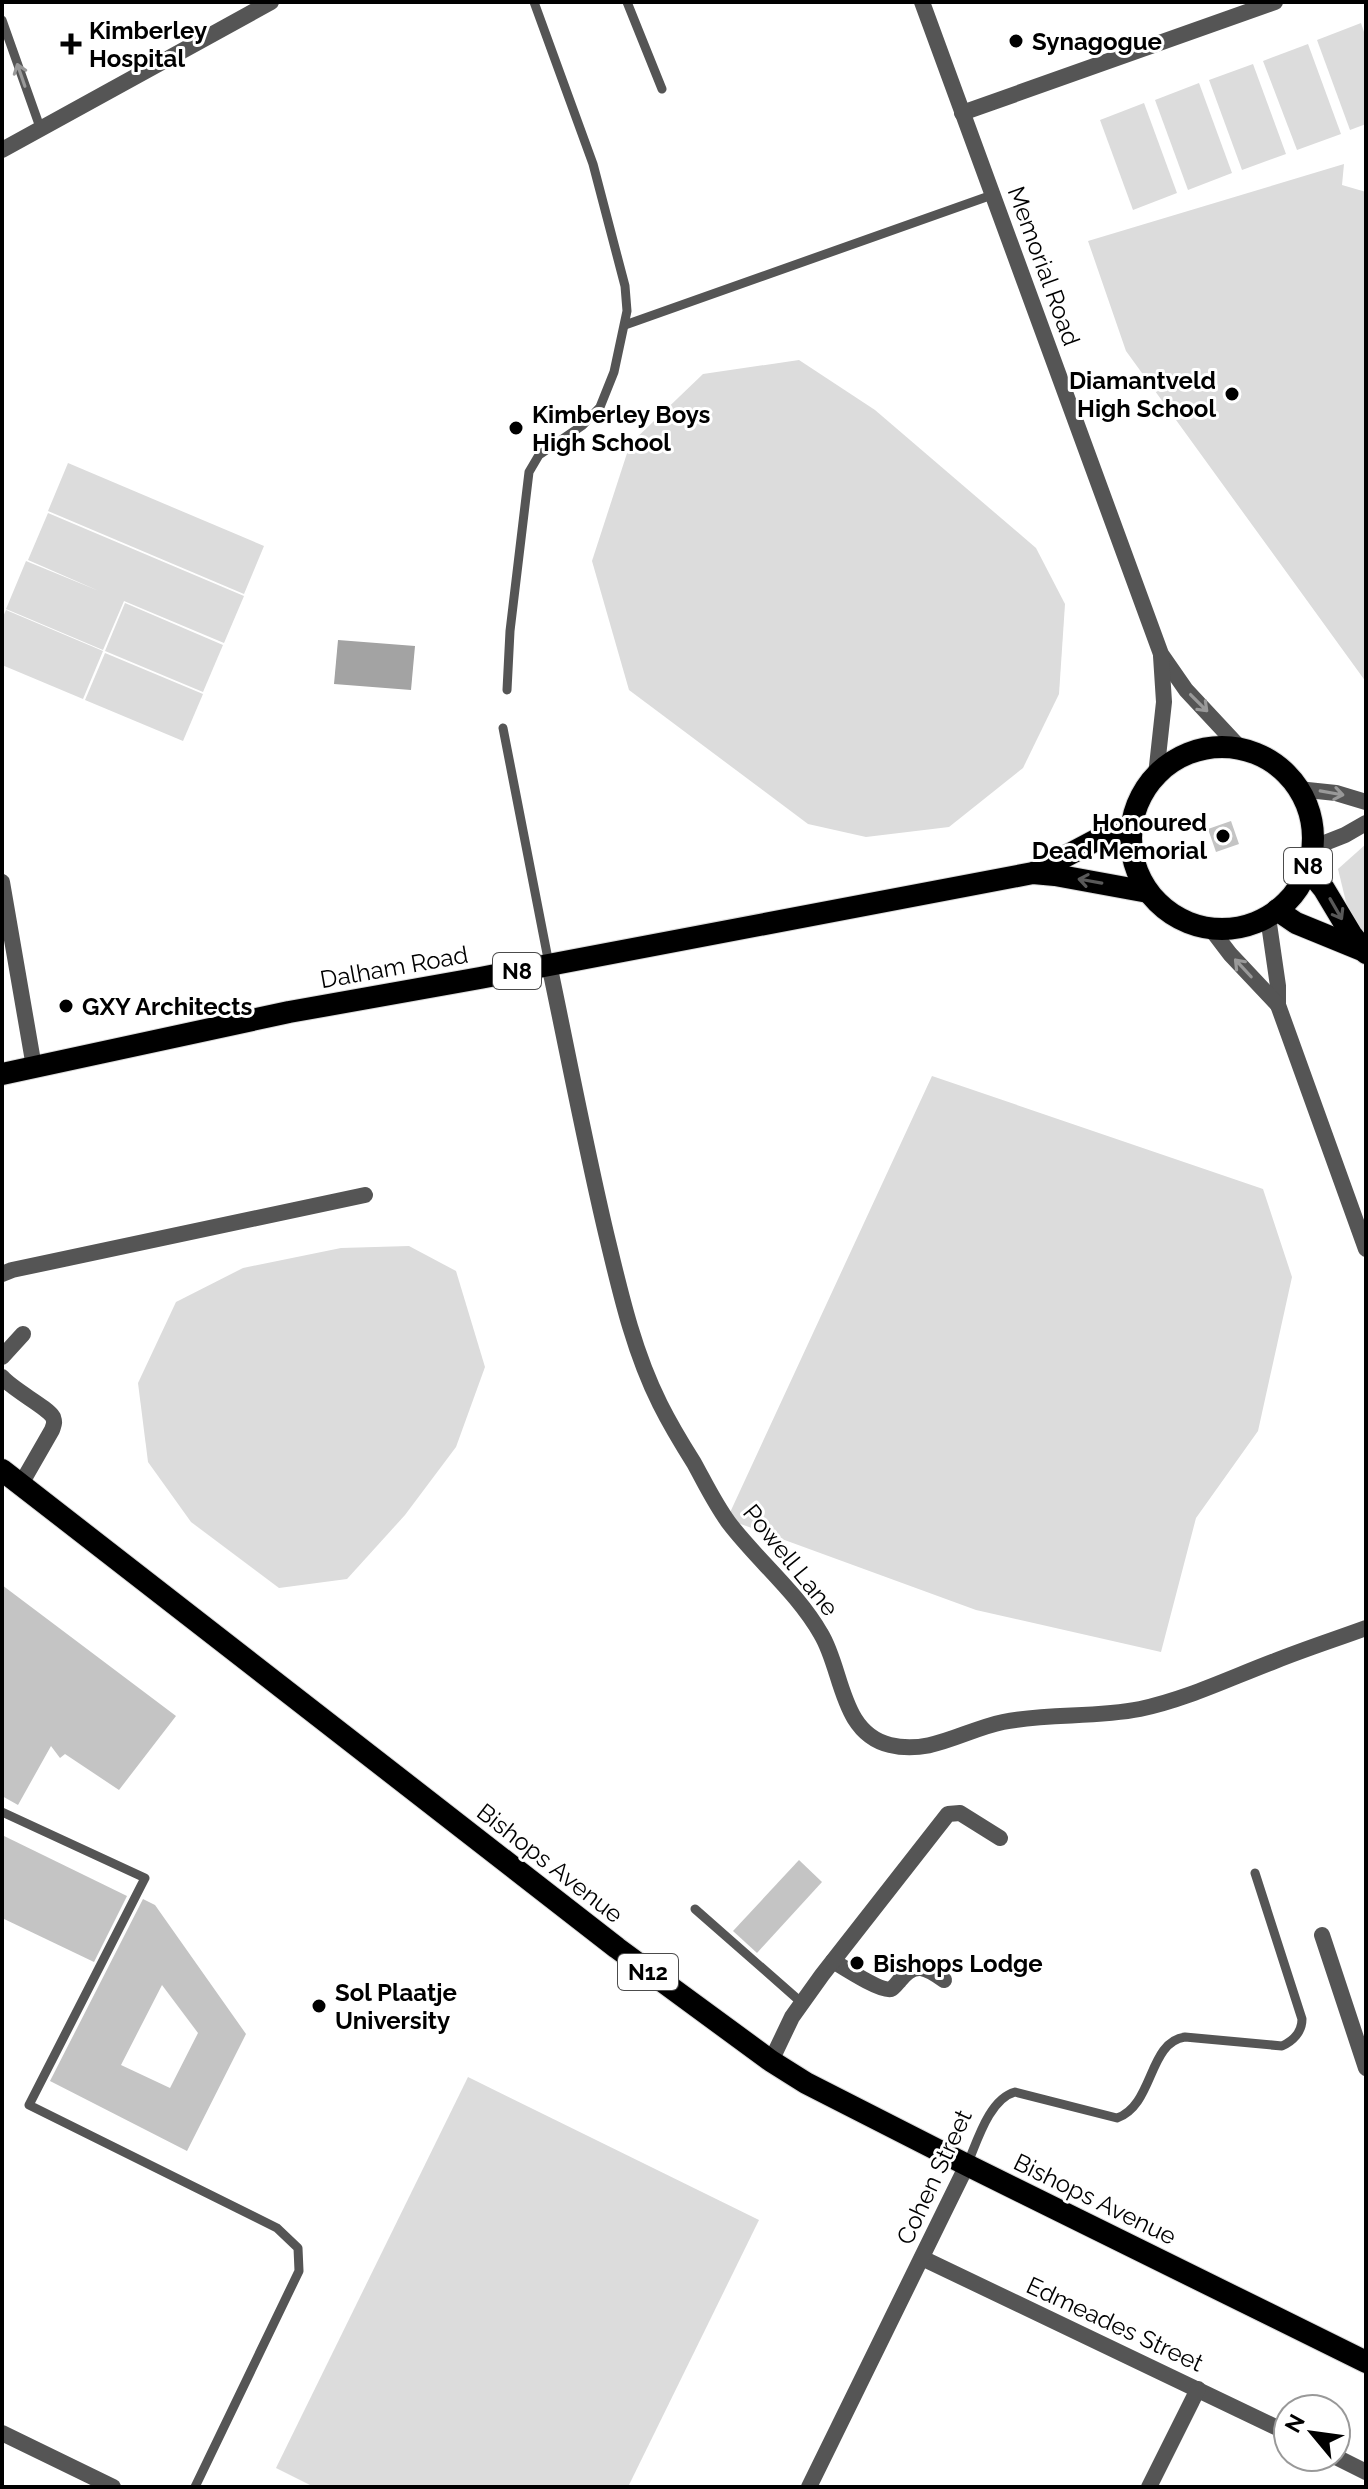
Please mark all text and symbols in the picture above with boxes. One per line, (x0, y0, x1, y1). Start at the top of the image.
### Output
place label: Kimberley Hospital (89, 16, 207, 73)
place label: Synagogue (1032, 27, 1162, 56)
marker: Synagogue (1007, 32, 1025, 50)
marker: Kimberley Hospital (60, 33, 82, 55)
one-way arrow (13, 63, 28, 88)
street label: Memorial Road (1002, 182, 1086, 350)
place label: Diamantveld High School (1069, 366, 1216, 423)
marker: Diamantveld High School (1223, 385, 1241, 403)
place label: Kimberley Boys High School (532, 400, 711, 457)
marker: Kimberley Boys High School (507, 419, 525, 437)
one-way arrow (1189, 693, 1208, 712)
one-way arrow (1319, 787, 1345, 802)
place label: Honoured Dead Memorial (1032, 808, 1207, 865)
marker: Honoured Dead Memorial (1214, 827, 1232, 845)
road number: N8 (1284, 848, 1332, 884)
one-way arrow (1078, 873, 1104, 888)
one-way arrow (1328, 897, 1344, 920)
street label: Dalham Road (318, 940, 470, 994)
road number: N8 (493, 953, 541, 989)
one-way arrow (1234, 958, 1253, 978)
place label: GXY Architects (82, 992, 252, 1021)
marker: GXY Architects (57, 997, 75, 1015)
street label: Powell Lane (737, 1498, 845, 1622)
street label: Bishops Avenue (471, 1797, 629, 1929)
place label: Bishops Lodge (873, 1949, 1043, 1978)
road number: N12 (618, 1954, 678, 1990)
marker: Bishops Lodge (848, 1954, 866, 1972)
place label: Sol Plaatje University (335, 1978, 457, 2035)
marker: Sol Plaatje University (310, 1997, 328, 2015)
street label: Cohen Street (890, 2105, 978, 2249)
street label: Bishops Avenue (1009, 2147, 1181, 2251)
street label: Edmeades Street (1022, 2270, 1208, 2378)
north arrow (1272, 2393, 1352, 2473)
text: N (1279, 2410, 1310, 2437)

